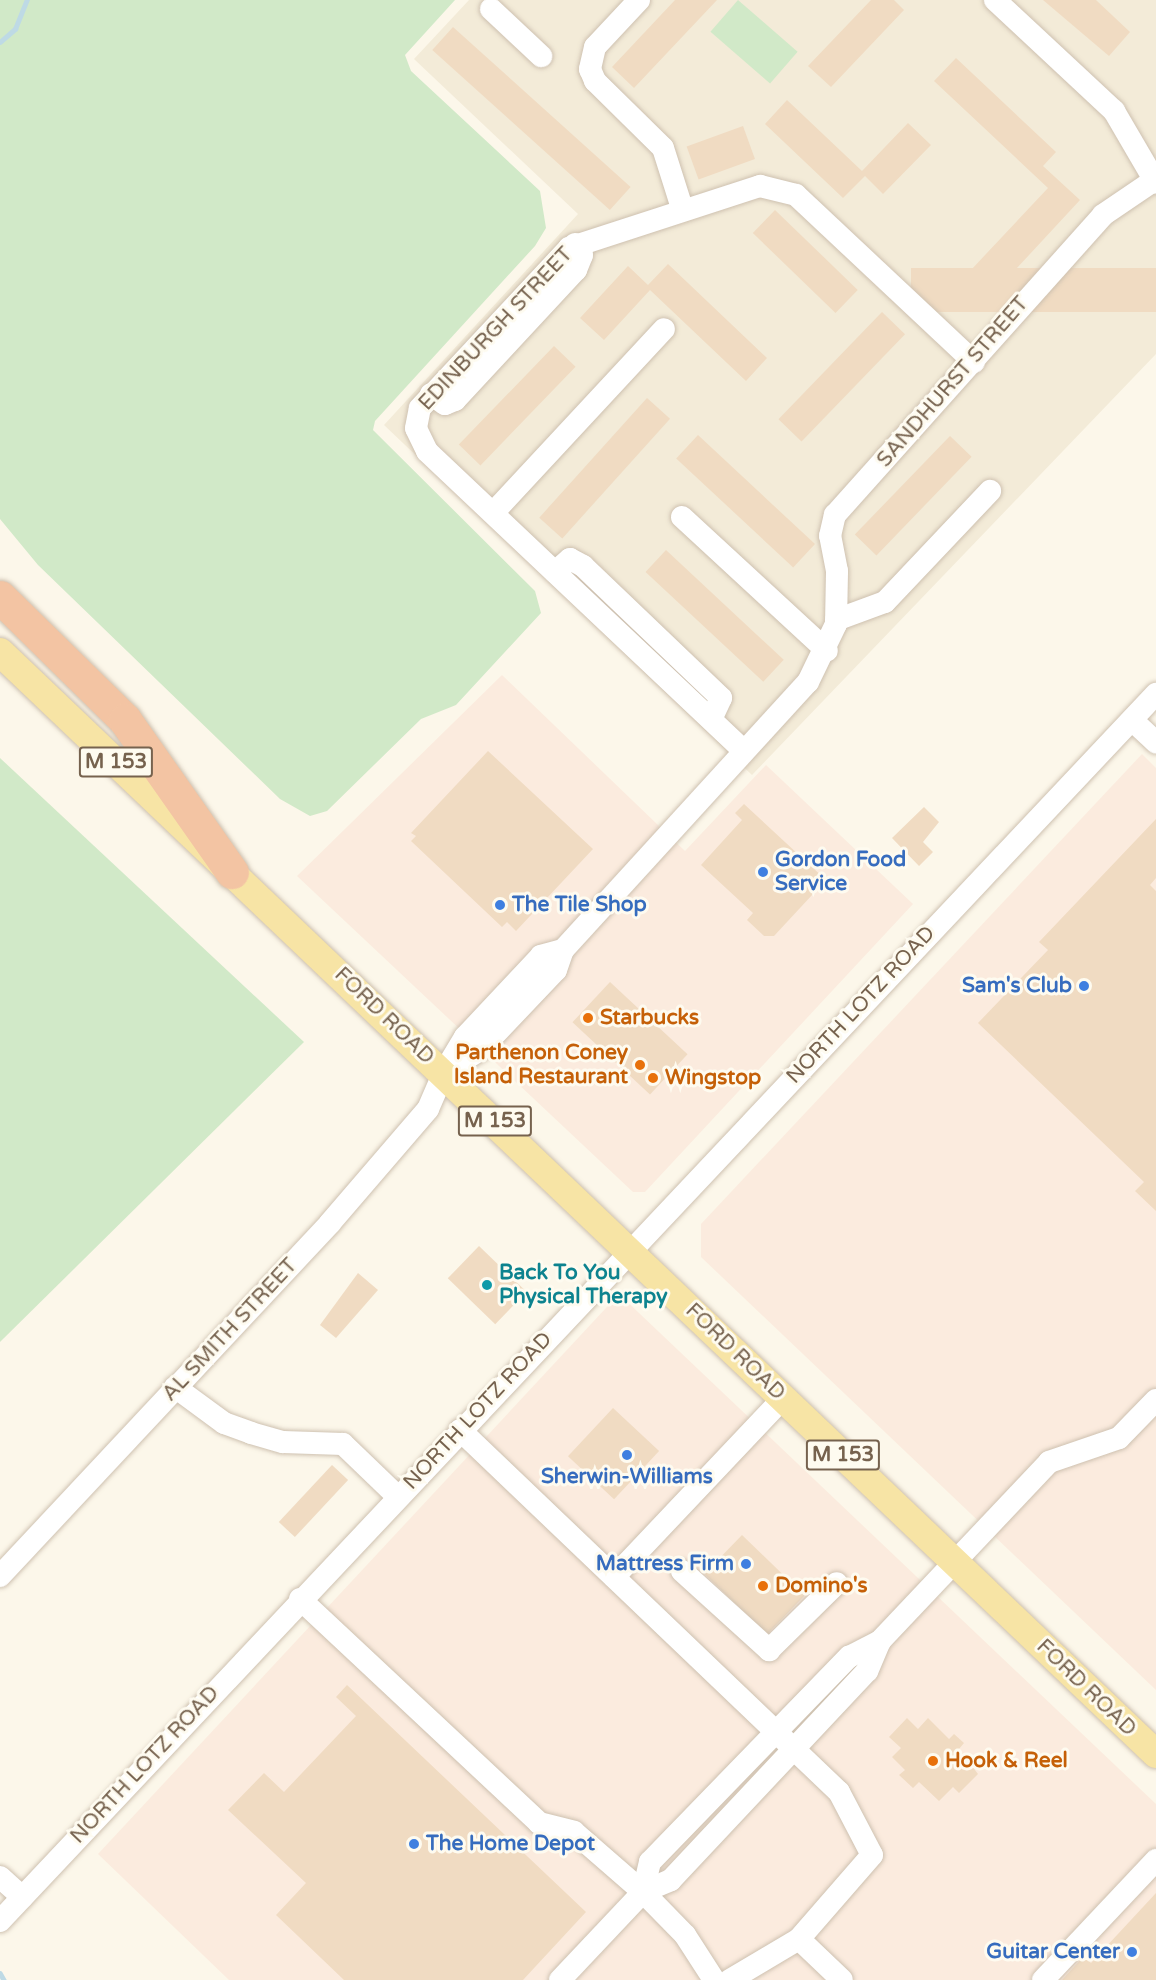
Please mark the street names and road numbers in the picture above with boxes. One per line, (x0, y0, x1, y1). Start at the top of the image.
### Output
street label: EDINBURGH STREET (414, 242, 578, 416)
street label: SANDHURST STREET (872, 292, 1034, 472)
road number: M 153 (78, 745, 154, 779)
street label: NORTH LOTZ ROAD (781, 921, 941, 1089)
street label: FORD ROAD (329, 962, 439, 1070)
road number: M 153 (458, 1104, 532, 1138)
street label: AL SMITH STREET (157, 1253, 303, 1407)
street label: FORD ROAD (680, 1298, 790, 1406)
street label: NORTH LOTZ ROAD (398, 1327, 558, 1495)
road number: M 153 (806, 1438, 880, 1472)
street label: FORD ROAD (1031, 1634, 1141, 1742)
street label: NORTH LOTZ ROAD (65, 1681, 225, 1849)

